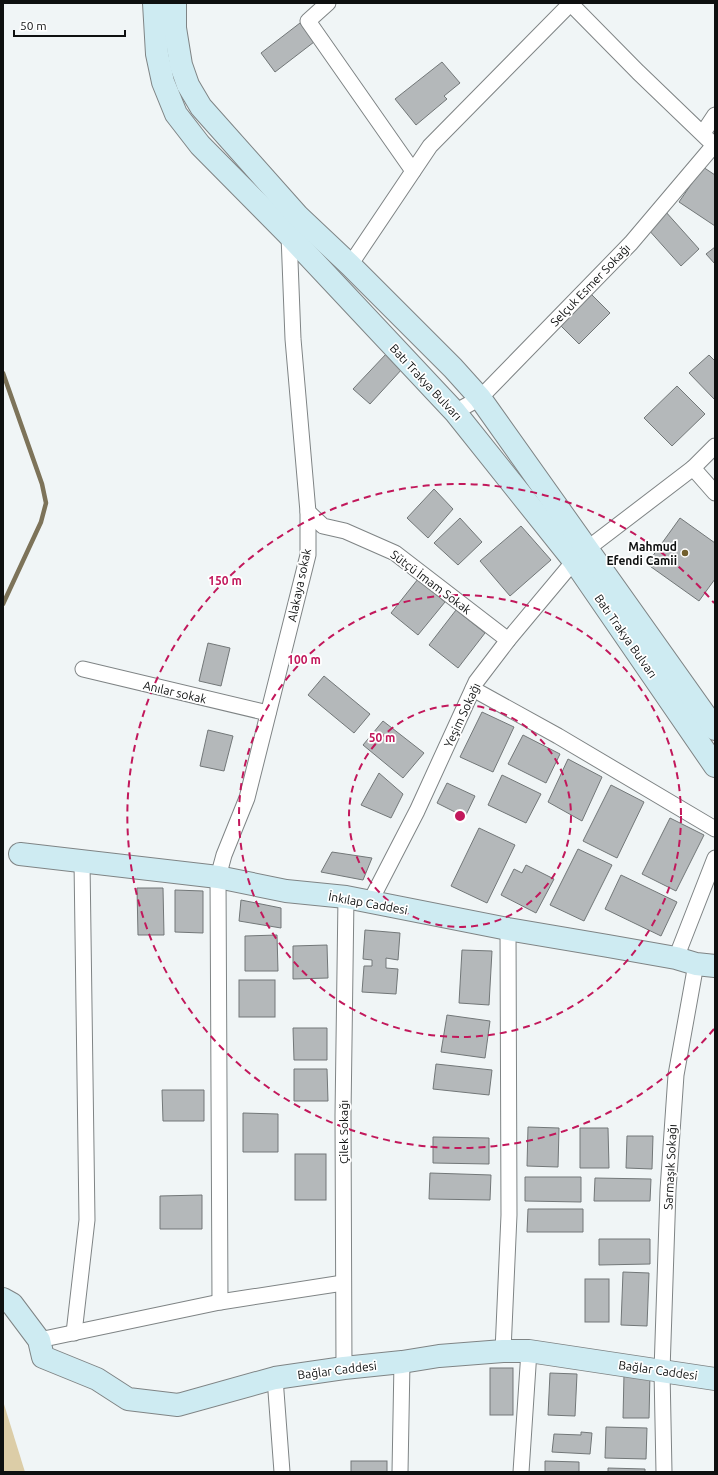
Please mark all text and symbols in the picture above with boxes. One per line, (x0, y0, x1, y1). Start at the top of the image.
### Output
scale bar (14, 12, 125, 38)
text: 50 m (20, 19, 47, 32)
street label: Selçuk Esmer Sokağı (548, 241, 632, 329)
street label: Batı Trakya Bulvarı (387, 341, 465, 423)
place label: Mahmud Efendi Camii (606, 540, 677, 567)
street label: Alakaya sokak (285, 547, 313, 623)
street label: Sütçü İmam Sokak (388, 548, 474, 616)
marker: Mahmud Efendi Camii (680, 548, 690, 558)
text: 150 m (208, 574, 242, 587)
street label: Batı Trakya Bulvarı (592, 592, 660, 680)
text: 100 m (287, 653, 321, 666)
street label: Anılar sokak (142, 678, 208, 706)
street label: Yeşim Sokağı (441, 681, 483, 749)
text: 50 m (369, 731, 395, 744)
centre of rings (453, 809, 467, 823)
street label: İnkılap Caddesi (327, 890, 409, 916)
street label: Çilek Sokağı (337, 1100, 350, 1164)
street label: Sarmaşık Sokağı (661, 1124, 679, 1210)
street label: Bağlar Caddesi (618, 1358, 698, 1382)
street label: Bağlar Caddesi (297, 1359, 377, 1381)

